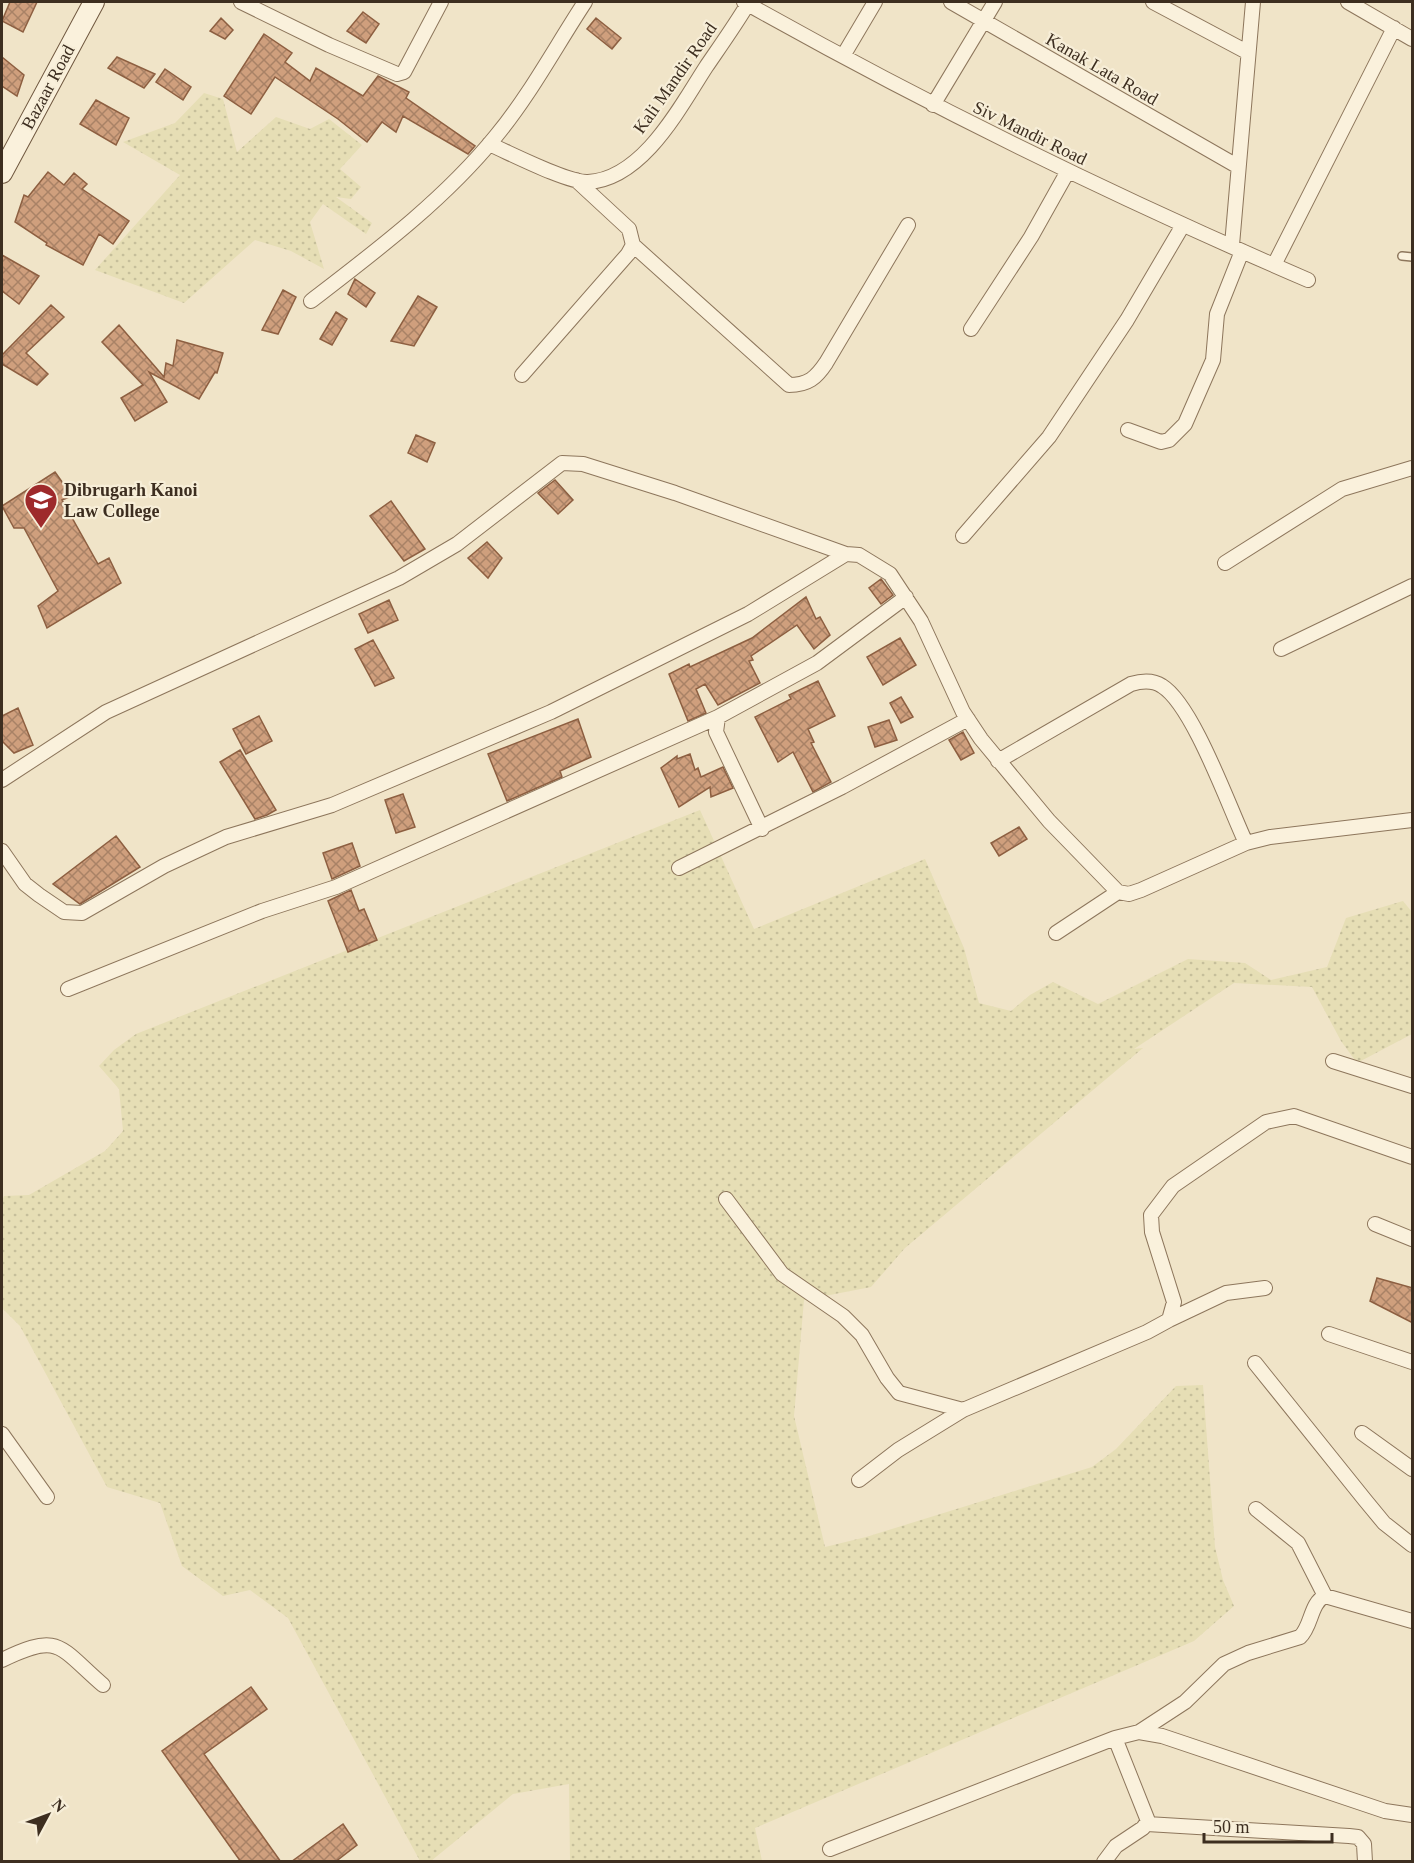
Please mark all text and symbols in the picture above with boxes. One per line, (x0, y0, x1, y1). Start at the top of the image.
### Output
street label: Kali Mandir Road (629, 19, 721, 137)
street label: Kanak Lata Road (1042, 29, 1162, 109)
street label: Bazaar Road (17, 41, 79, 133)
street label: Siv Mandir Road (970, 97, 1090, 169)
place label: Dibrugarh Kanoi Law College (64, 480, 198, 521)
school or university icon: Dibrugarh Kanoi Law College (23, 482, 59, 529)
north arrow (18, 1785, 78, 1845)
text: N (49, 1796, 69, 1816)
scale bar (1204, 1806, 1332, 1844)
text: 50 m (1213, 1817, 1250, 1837)

